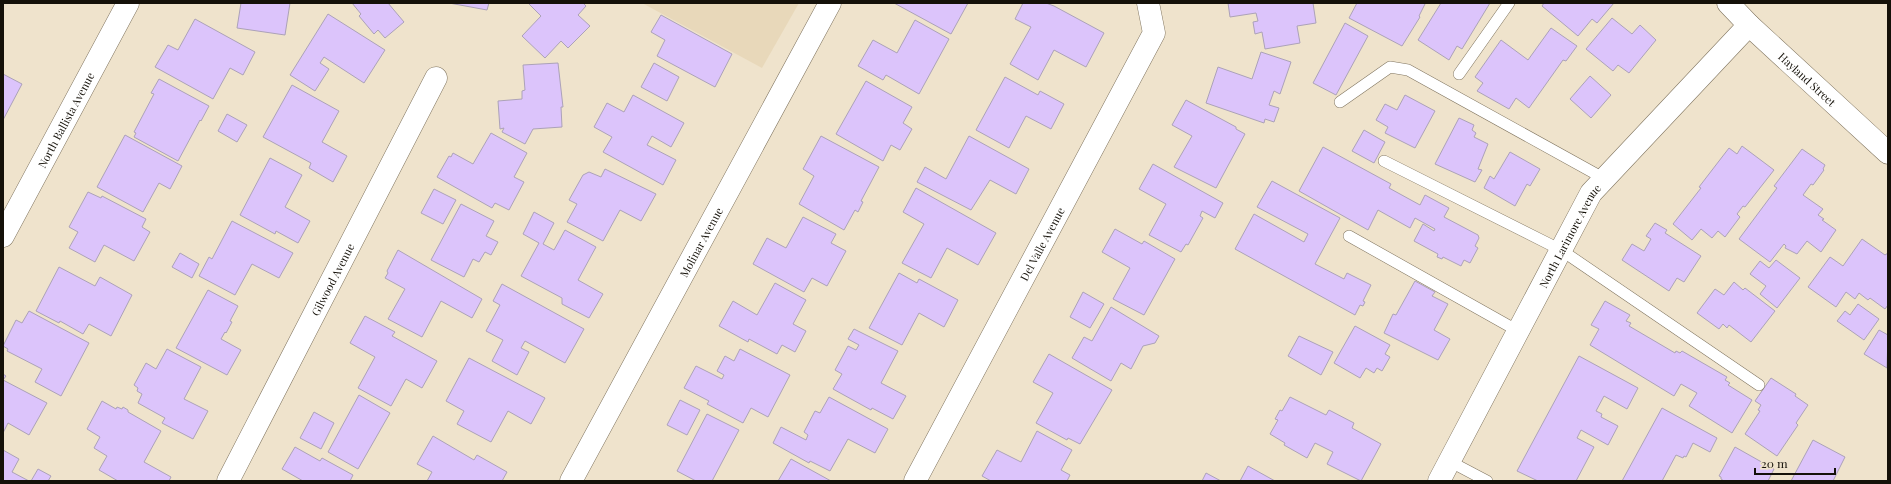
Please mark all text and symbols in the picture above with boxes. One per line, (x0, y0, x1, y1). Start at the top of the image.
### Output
street label: Hayland Street (1776, 49, 1840, 109)
street label: North Ballista Avenue (34, 69, 97, 170)
street label: North Larimore Avenue (1535, 180, 1604, 290)
street label: Molinar Avenue (676, 204, 726, 279)
street label: Del Valle Avenue (1016, 204, 1068, 283)
street label: Gilwood Avenue (307, 240, 357, 318)
scale bar (1755, 450, 1835, 476)
text: 20 m (1761, 455, 1788, 471)

